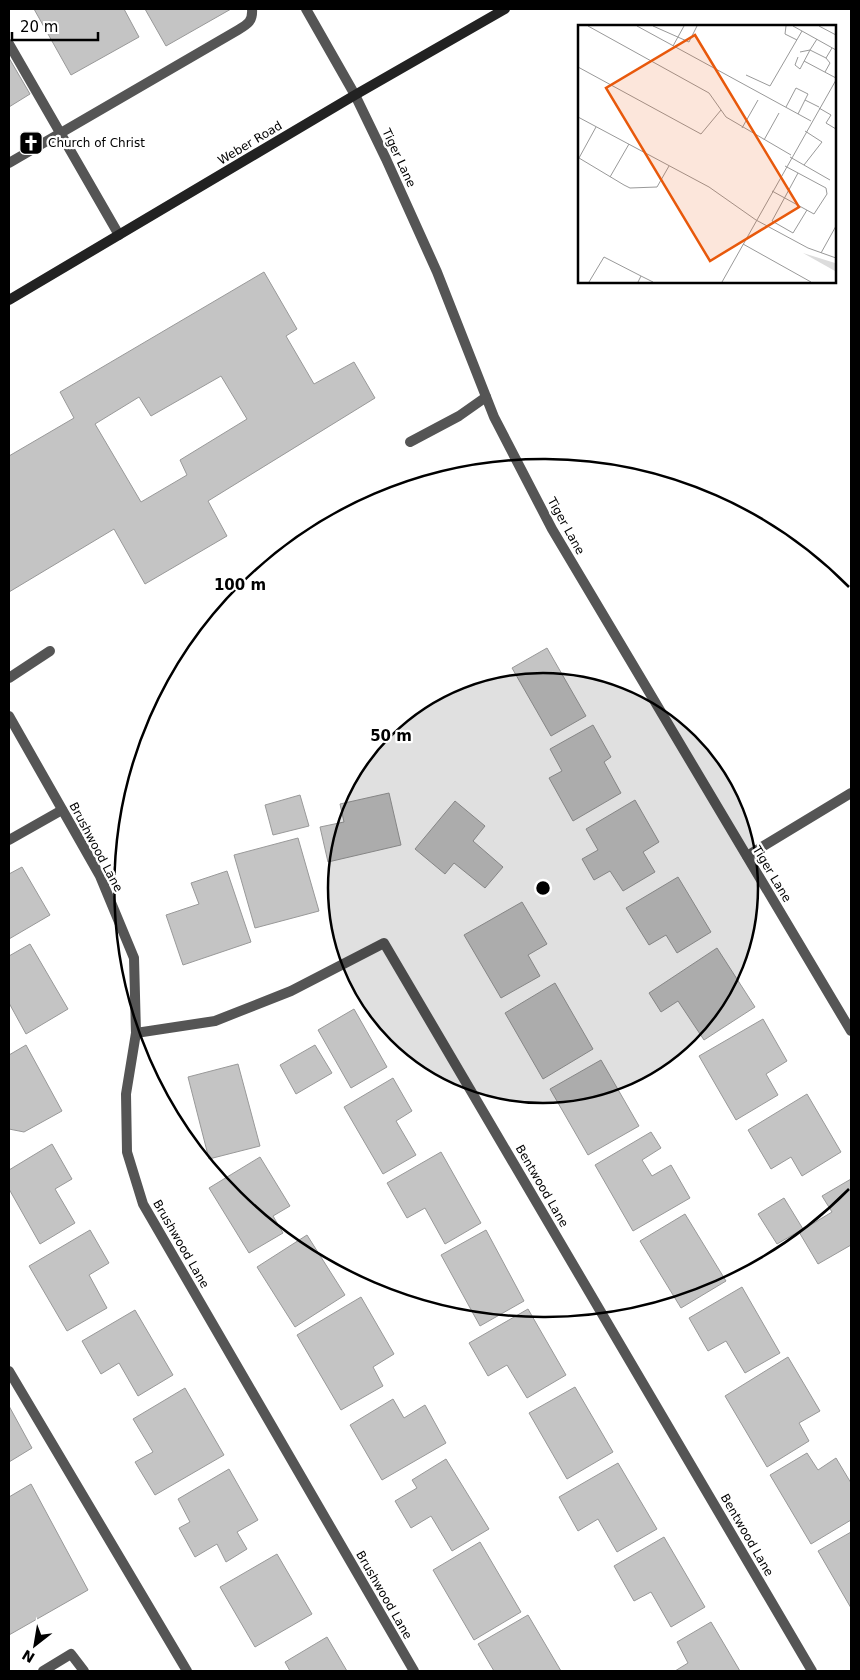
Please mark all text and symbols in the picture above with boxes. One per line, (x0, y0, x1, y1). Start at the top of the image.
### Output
scale bar (12, 10, 99, 42)
text: 20 m (20, 18, 58, 36)
inset map (578, 25, 835, 282)
street label: Weber Road (215, 118, 285, 168)
street label: Tiger Lane (379, 126, 419, 190)
church icon: Church of Christ (18, 130, 44, 156)
place label: Church of Christ (48, 136, 145, 150)
street label: Tiger Lane (544, 494, 587, 557)
text: 100 m (214, 576, 266, 594)
text: 50 m (370, 727, 412, 745)
street label: Brushwood Lane (66, 800, 126, 894)
street label: Tiger Lane (749, 843, 794, 905)
centre of rings (534, 879, 552, 897)
street label: Bentwood Lane (513, 1142, 571, 1230)
street label: Brushwood Lane (150, 1197, 212, 1291)
street label: Bentwood Lane (718, 1491, 776, 1579)
street label: Brushwood Lane (353, 1548, 415, 1642)
north arrow (10, 1620, 60, 1670)
text: N (19, 1646, 37, 1666)

